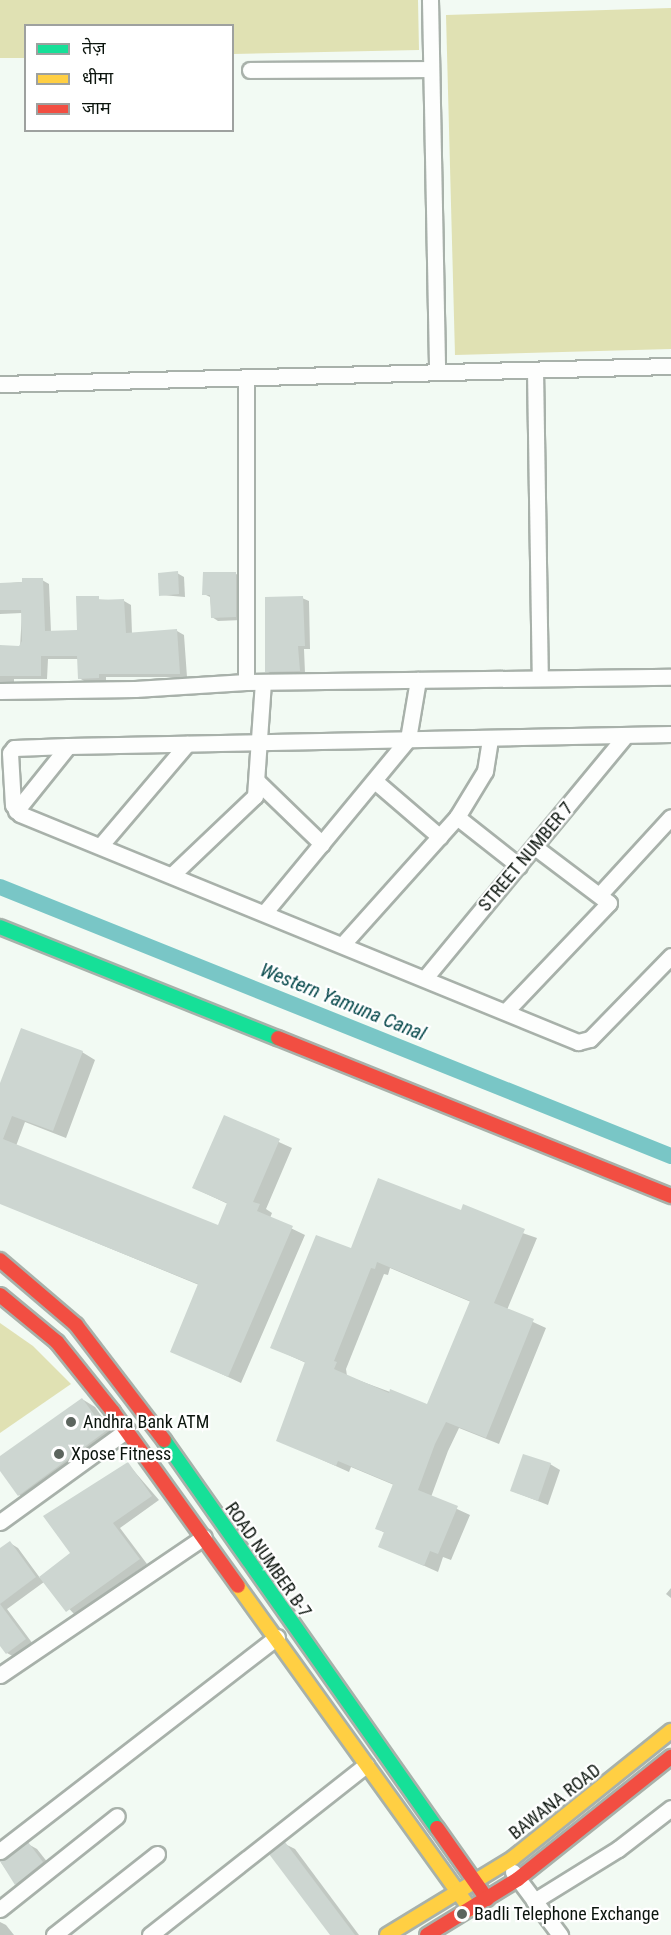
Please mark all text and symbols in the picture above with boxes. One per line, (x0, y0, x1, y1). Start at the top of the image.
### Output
legend (24, 24, 234, 132)
text: तेज़ (82, 37, 106, 58)
text: धीमा (82, 67, 113, 88)
text: जाम (82, 97, 111, 118)
street label: STREET NUMBER 7 (474, 798, 578, 916)
water label: Western Yamuna Canal (257, 958, 429, 1046)
place label: Andhra Bank ATM (83, 1411, 209, 1433)
marker: Andhra Bank ATM (64, 1415, 78, 1429)
place label: Xpose Fitness (71, 1443, 171, 1465)
marker: Xpose Fitness (52, 1447, 66, 1461)
street label: ROAD NUMBER B-7 (220, 1498, 316, 1622)
street label: BAWANA ROAD (505, 1760, 605, 1844)
place label: Badli Telephone Exchange (474, 1903, 660, 1925)
marker: Badli Telephone Exchange (455, 1907, 469, 1921)

